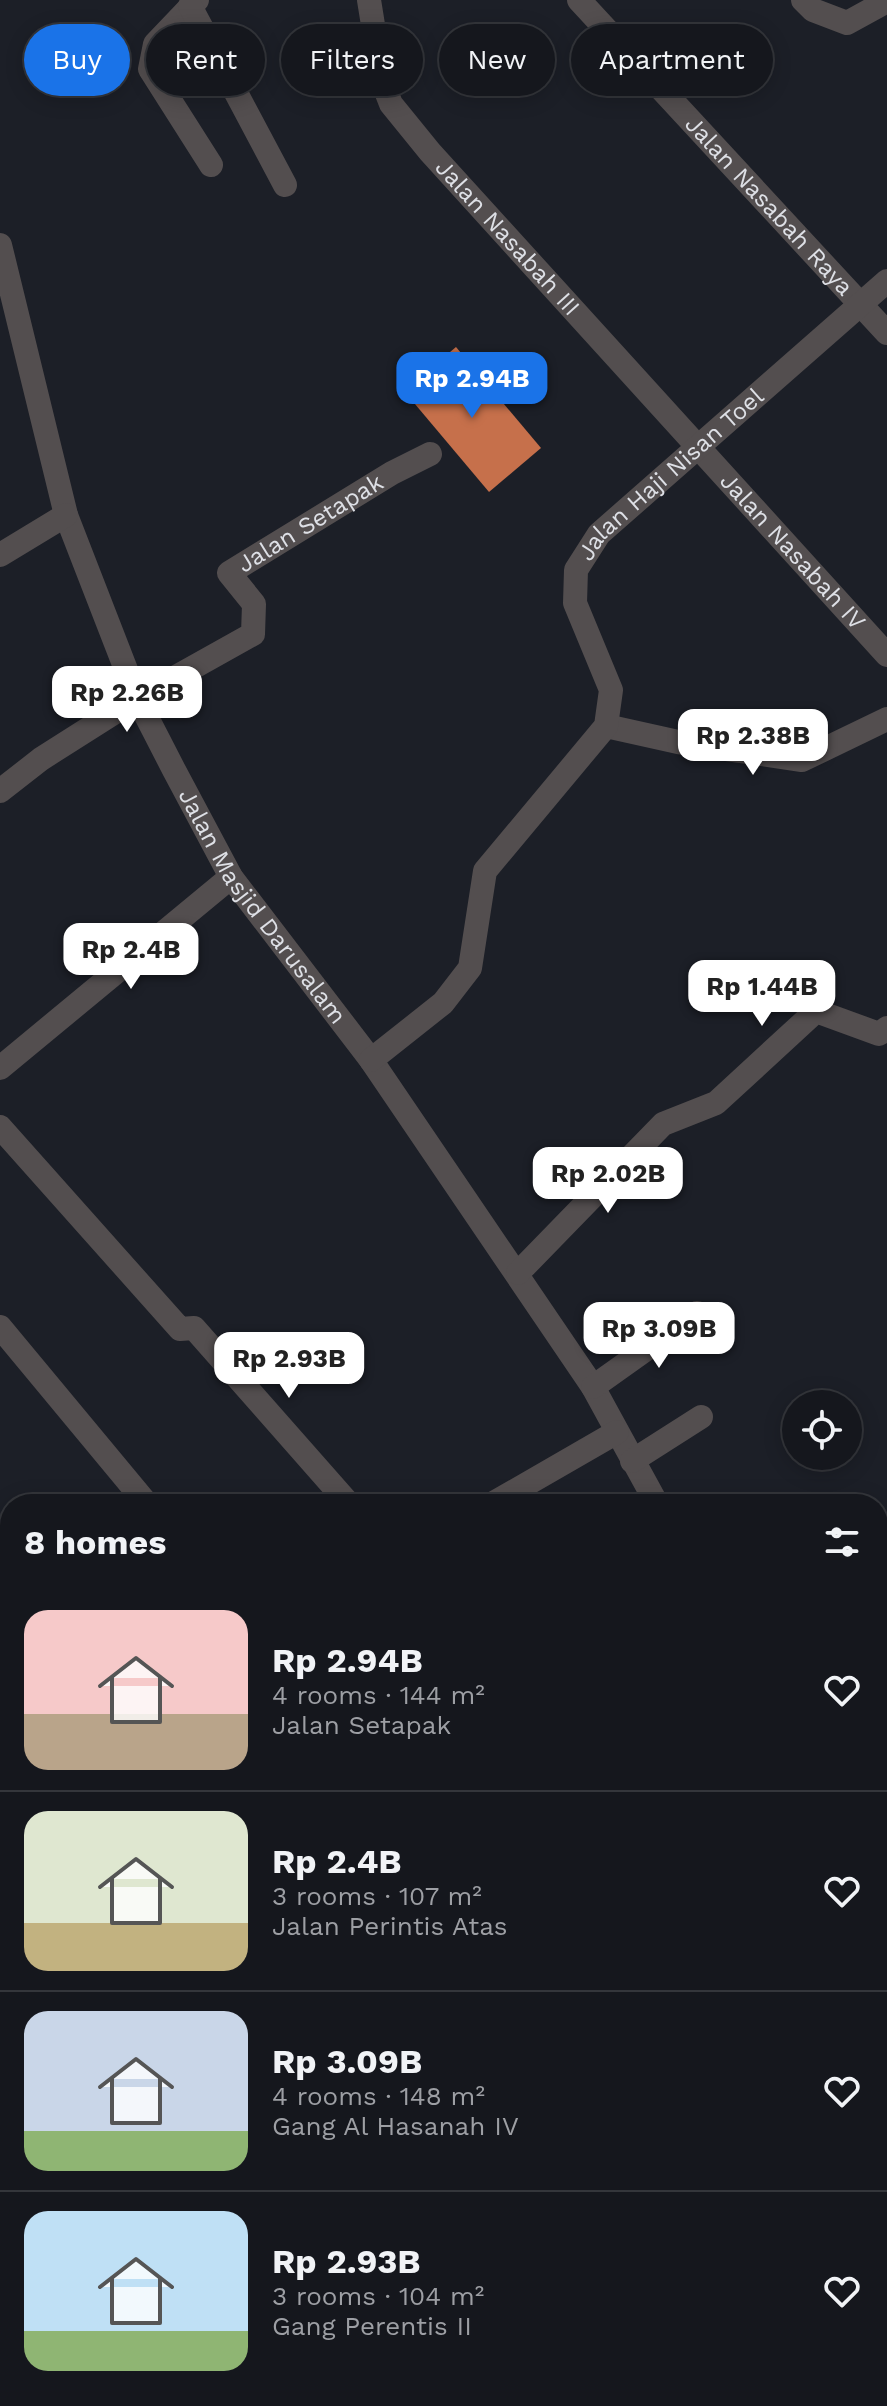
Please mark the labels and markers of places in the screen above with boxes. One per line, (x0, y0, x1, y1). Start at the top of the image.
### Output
pin: Rp 2.94B (389, 352, 555, 420)
pin: Rp 2.26B (44, 666, 210, 734)
pin: Rp 2.38B (670, 709, 836, 777)
pin: Rp 2.4B (57, 923, 205, 991)
pin: Rp 1.44B (679, 960, 845, 1028)
pin: Rp 2.02B (525, 1147, 691, 1215)
pin: Rp 3.09B (576, 1302, 742, 1370)
pin: Rp 2.93B (206, 1332, 372, 1400)

